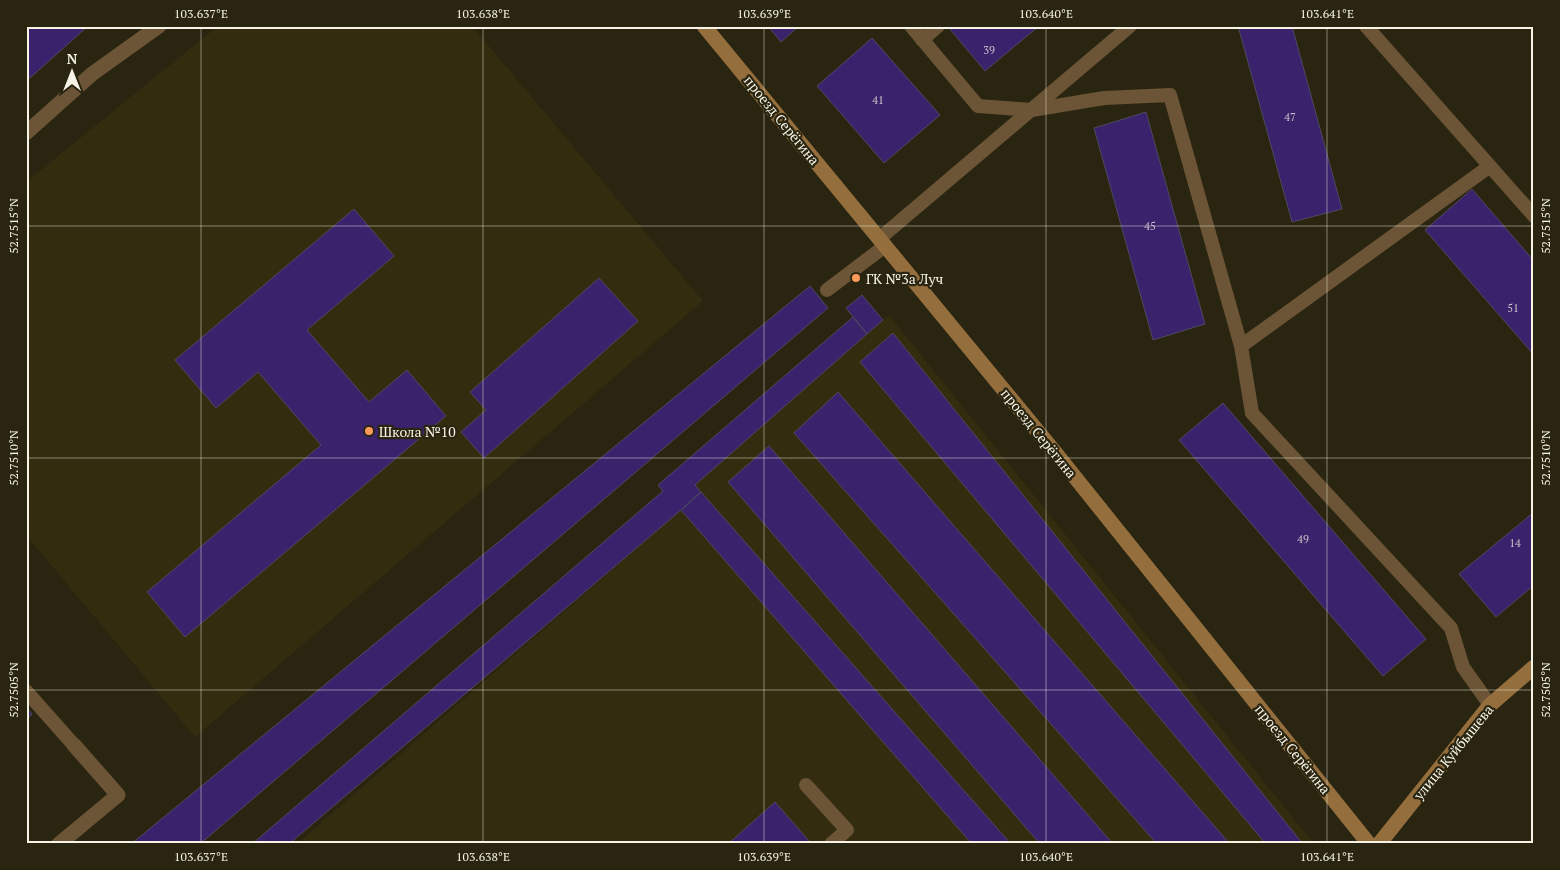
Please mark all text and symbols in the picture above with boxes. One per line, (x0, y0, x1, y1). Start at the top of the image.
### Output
text: 103.637°E (174, 6, 228, 21)
text: 103.638°E (456, 6, 510, 21)
text: 103.639°E (737, 6, 791, 21)
text: 103.640°E (1019, 6, 1073, 21)
text: 103.641°E (1300, 6, 1354, 21)
house number: 39 (983, 43, 995, 57)
north arrow (48, 48, 98, 98)
text: N (67, 49, 78, 68)
street label: проезд Серёгина (740, 71, 824, 169)
house number: 41 (872, 93, 884, 107)
house number: 47 (1284, 110, 1296, 124)
text: 52.7515°N (6, 198, 21, 254)
text: 52.7515°N (1538, 198, 1553, 254)
house number: 45 (1144, 219, 1156, 233)
place label: ГК №3а Луч (866, 269, 943, 288)
marker: ГК №3а Луч (850, 272, 862, 284)
house number: 51 (1507, 301, 1519, 315)
street label: проезд Серёгина (997, 384, 1081, 482)
place label: Школа №10 (379, 422, 456, 441)
marker: Школа №10 (363, 425, 375, 437)
text: 52.7510°N (6, 430, 21, 486)
text: 52.7510°N (1538, 430, 1553, 486)
house number: 49 (1297, 532, 1309, 546)
house number: 14 (1509, 536, 1521, 550)
text: 52.7505°N (6, 662, 21, 718)
text: 52.7505°N (1538, 662, 1553, 718)
street label: проезд Серёгина (1251, 700, 1335, 798)
street label: улица Куйбышева (1408, 701, 1497, 804)
text: 103.637°E (174, 849, 228, 864)
text: 103.638°E (456, 849, 510, 864)
text: 103.639°E (737, 849, 791, 864)
text: 103.640°E (1019, 849, 1073, 864)
text: 103.641°E (1300, 849, 1354, 864)

